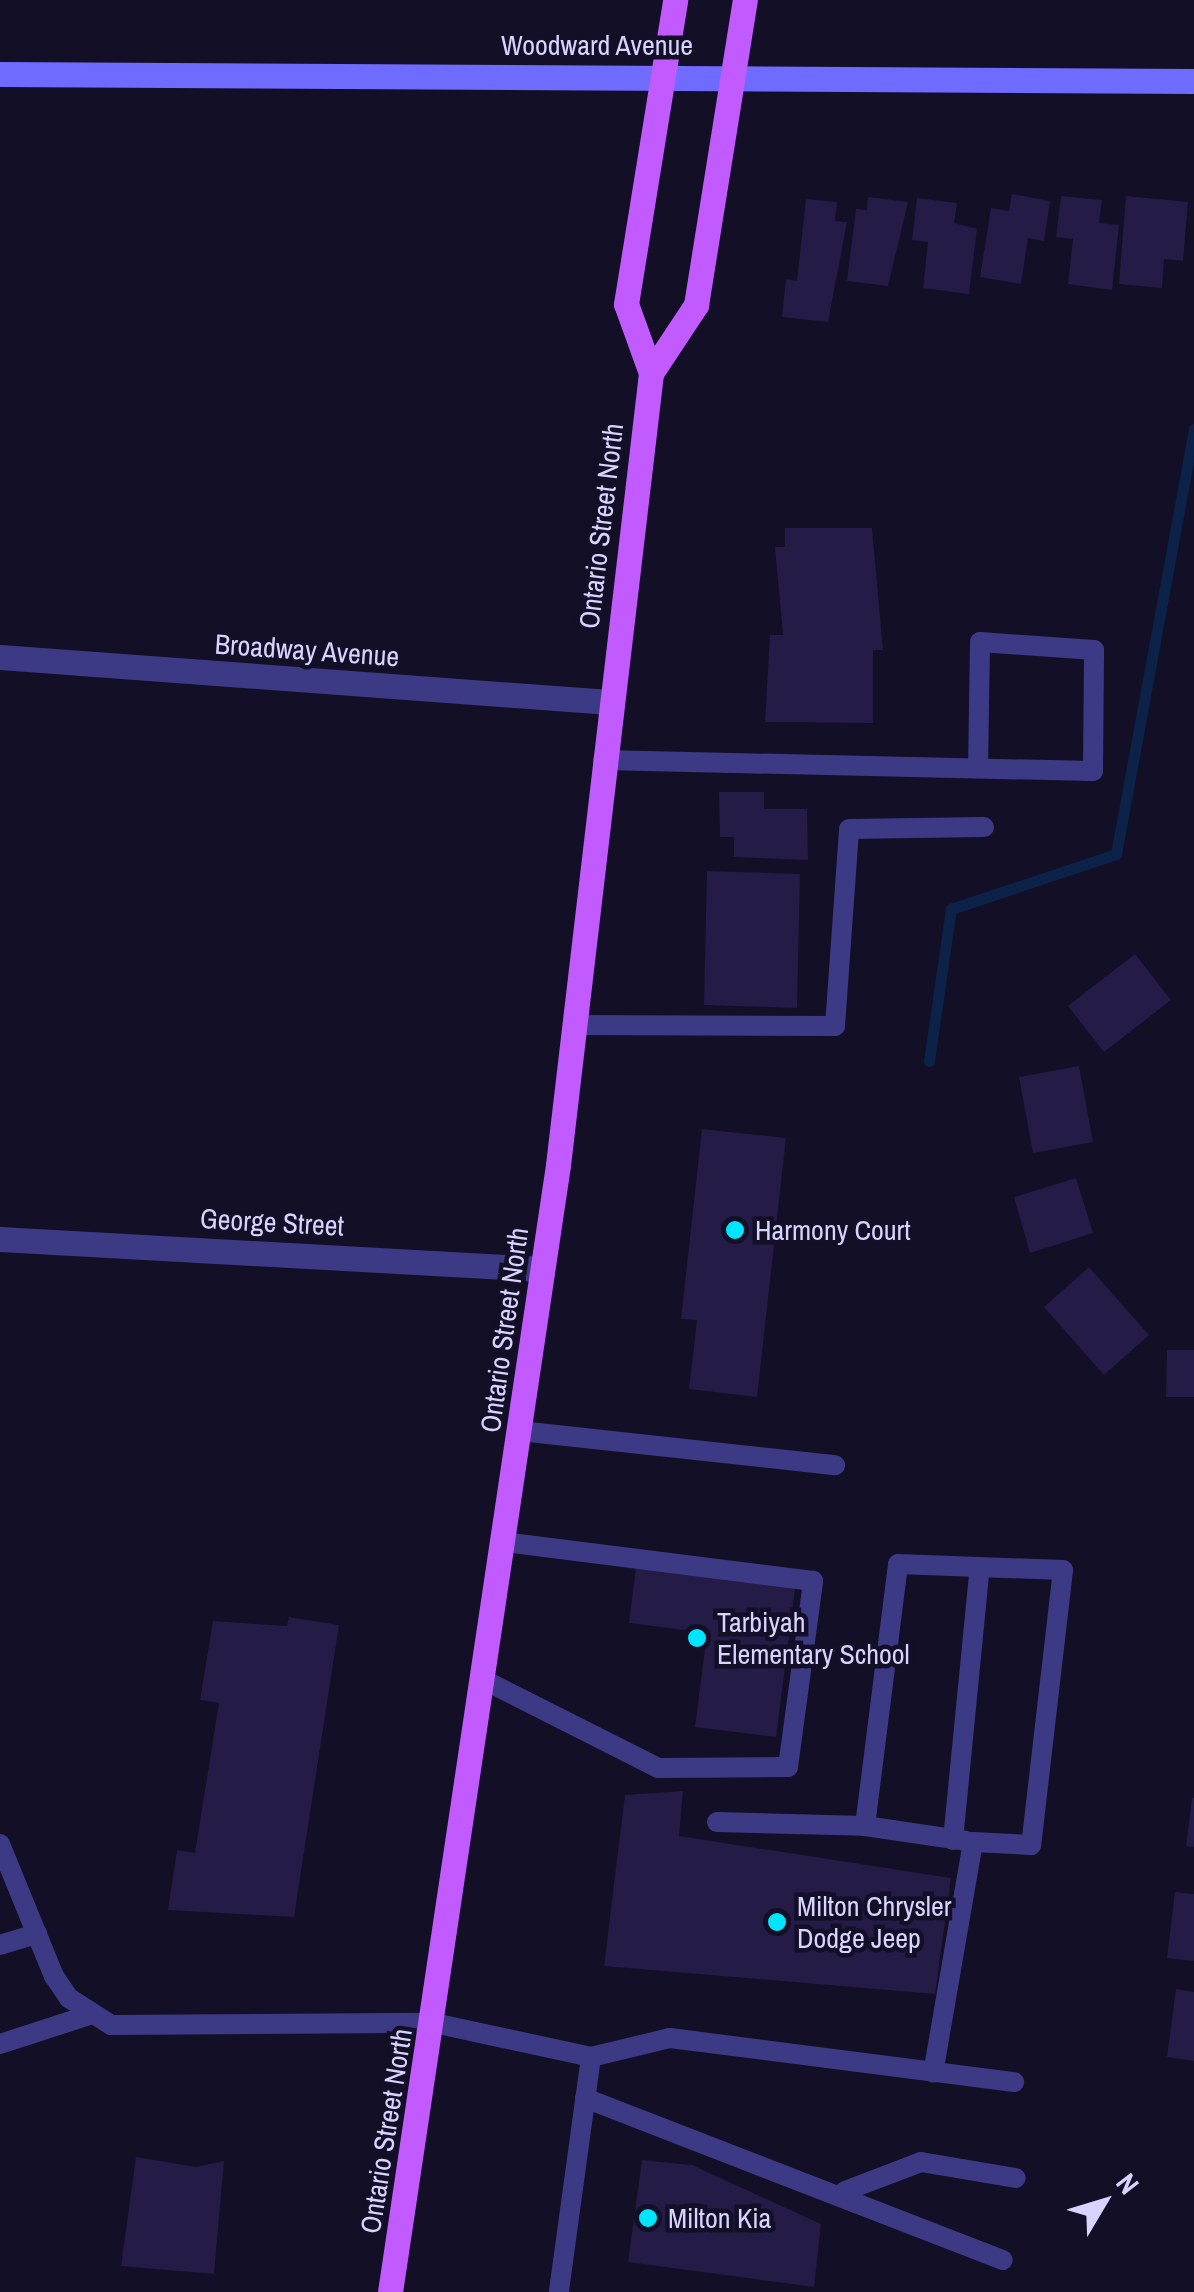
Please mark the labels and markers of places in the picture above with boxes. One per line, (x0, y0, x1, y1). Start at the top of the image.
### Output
place label: Harmony Court (755, 1213, 911, 1247)
marker: Harmony Court (724, 1219, 746, 1241)
place label: Tarbiyah Elementary School (717, 1605, 910, 1671)
marker: Tarbiyah Elementary School (686, 1627, 708, 1649)
place label: Milton Chrysler Dodge Jeep (797, 1889, 951, 1955)
marker: Milton Chrysler Dodge Jeep (766, 1911, 788, 1933)
place label: Milton Kia (668, 2201, 771, 2235)
marker: Milton Kia (637, 2207, 659, 2229)

